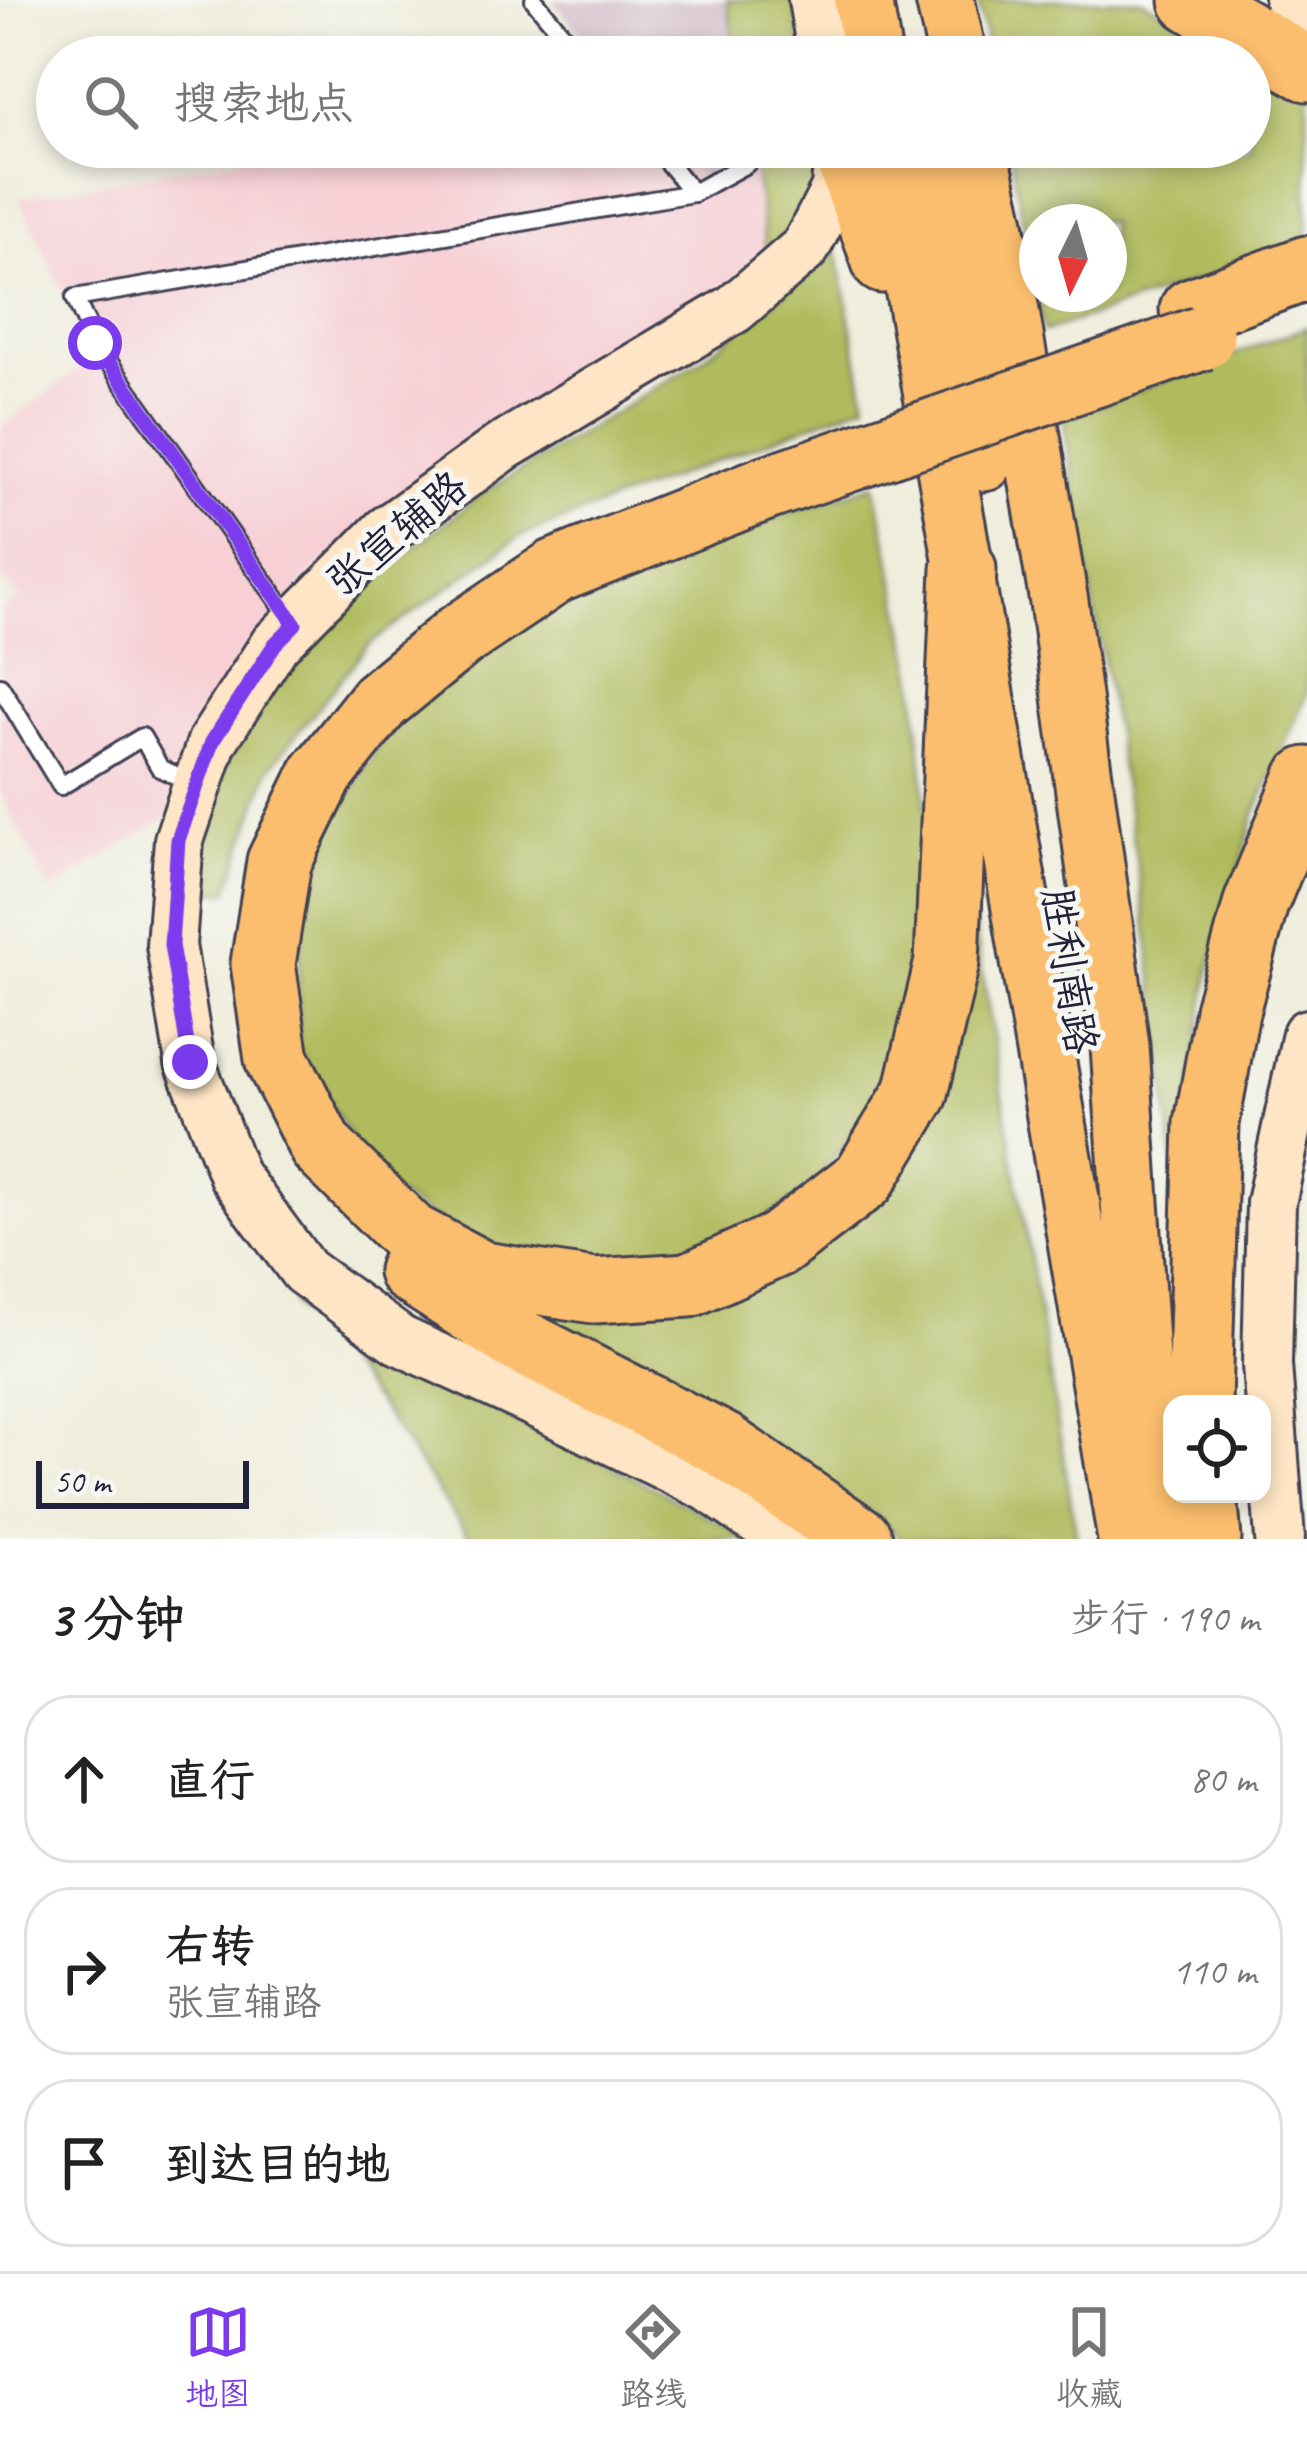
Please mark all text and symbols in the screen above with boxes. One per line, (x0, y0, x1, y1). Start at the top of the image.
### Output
search box (36, 36, 1271, 168)
icon: search (78, 69, 144, 135)
text: 搜索地点 (174, 75, 354, 132)
north arrow (1019, 204, 1127, 312)
route start (68, 316, 122, 370)
street label: 张宣辅路 (316, 460, 478, 608)
street label: 胜利南路 (1030, 884, 1108, 1058)
route end (163, 1035, 217, 1089)
map controls (1163, 1395, 1271, 1503)
button: locate (1163, 1395, 1271, 1503)
scale bar (36, 1455, 249, 1508)
text: 50 m (54, 1461, 110, 1503)
text: 3 分钟 (48, 1587, 185, 1651)
text: 步行 · 190 m (1071, 1594, 1259, 1643)
icon: ahead (51, 1746, 117, 1812)
text: 直行 (165, 1752, 255, 1809)
text: 80 m (1190, 1755, 1256, 1804)
text: 右转 (165, 1918, 255, 1975)
icon: right (51, 1938, 117, 2004)
text: 110 m (1172, 1947, 1256, 1996)
text: 张宣辅路 (165, 1978, 321, 2027)
icon: arrive (51, 2130, 117, 2196)
text: 到达目的地 (165, 2136, 390, 2193)
tab: 地图 (185, 2299, 251, 2415)
tab: 路线 (620, 2299, 686, 2415)
tab: 收藏 (1056, 2299, 1122, 2415)

